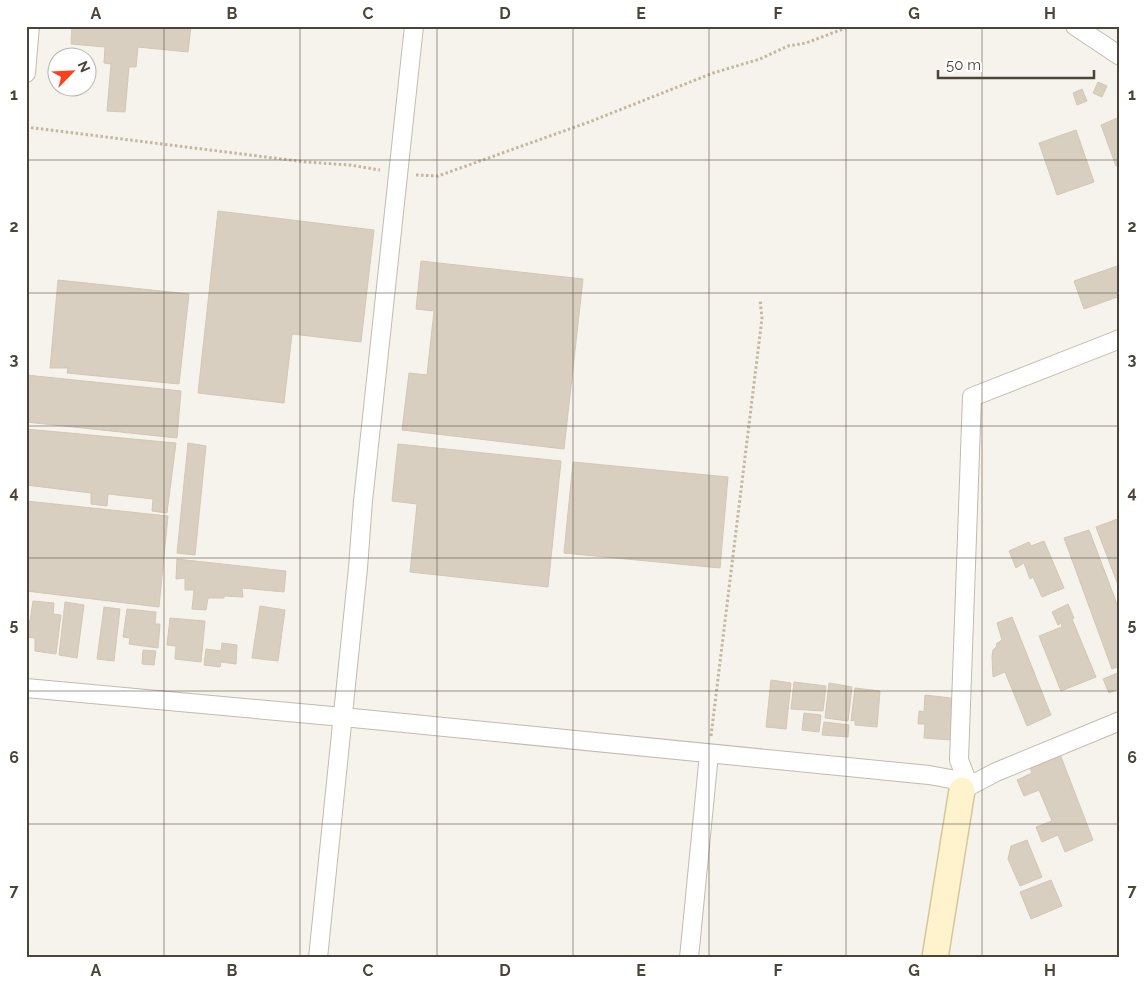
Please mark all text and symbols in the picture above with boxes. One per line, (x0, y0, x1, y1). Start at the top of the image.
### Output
text: A (91, 4, 102, 23)
text: B (227, 4, 238, 23)
text: C (363, 4, 374, 23)
text: D (499, 4, 511, 23)
text: E (636, 4, 646, 23)
text: F (773, 4, 783, 23)
text: G (908, 4, 920, 23)
text: H (1044, 4, 1056, 23)
north arrow (48, 48, 98, 98)
scale bar (938, 48, 1095, 80)
text: 50 m (946, 56, 981, 74)
text: N (74, 59, 93, 75)
text: 1 (10, 85, 18, 104)
text: 1 (1128, 85, 1136, 104)
text: 2 (9, 217, 19, 236)
text: 2 (1127, 217, 1137, 236)
text: 3 (10, 350, 19, 369)
text: 3 (1128, 350, 1137, 369)
text: 4 (9, 483, 19, 502)
text: 4 (1127, 483, 1137, 502)
text: 5 (10, 615, 19, 634)
text: 5 (1128, 615, 1137, 634)
text: 6 (9, 748, 19, 767)
text: 6 (1127, 748, 1137, 767)
text: 7 (10, 881, 19, 900)
text: 7 (1128, 881, 1137, 900)
text: A (91, 961, 102, 980)
text: B (227, 961, 238, 980)
text: C (363, 961, 374, 980)
text: D (499, 961, 511, 980)
text: E (636, 961, 646, 980)
text: F (773, 961, 783, 980)
text: G (908, 961, 920, 980)
text: H (1044, 961, 1056, 980)

